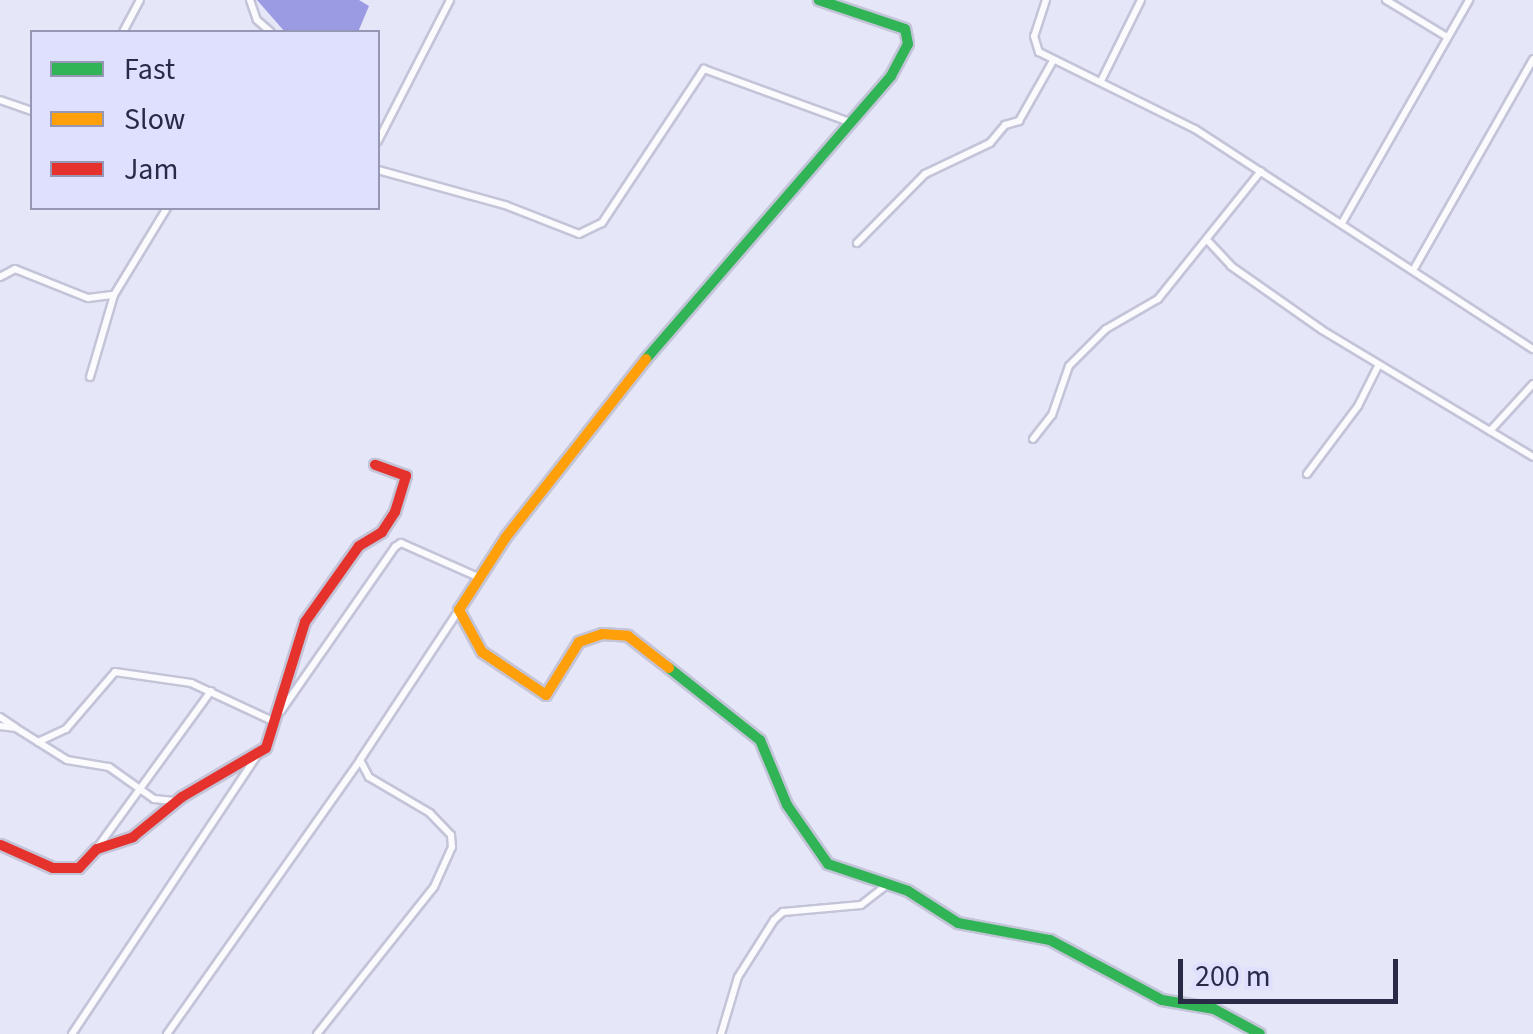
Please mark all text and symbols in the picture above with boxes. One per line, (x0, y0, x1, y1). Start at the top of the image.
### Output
legend (30, 30, 380, 210)
text: Fast (124, 48, 175, 91)
text: Slow (124, 98, 185, 141)
text: Jam (124, 148, 178, 191)
scale bar (1183, 939, 1403, 1001)
text: 200 m (1195, 955, 1271, 998)

